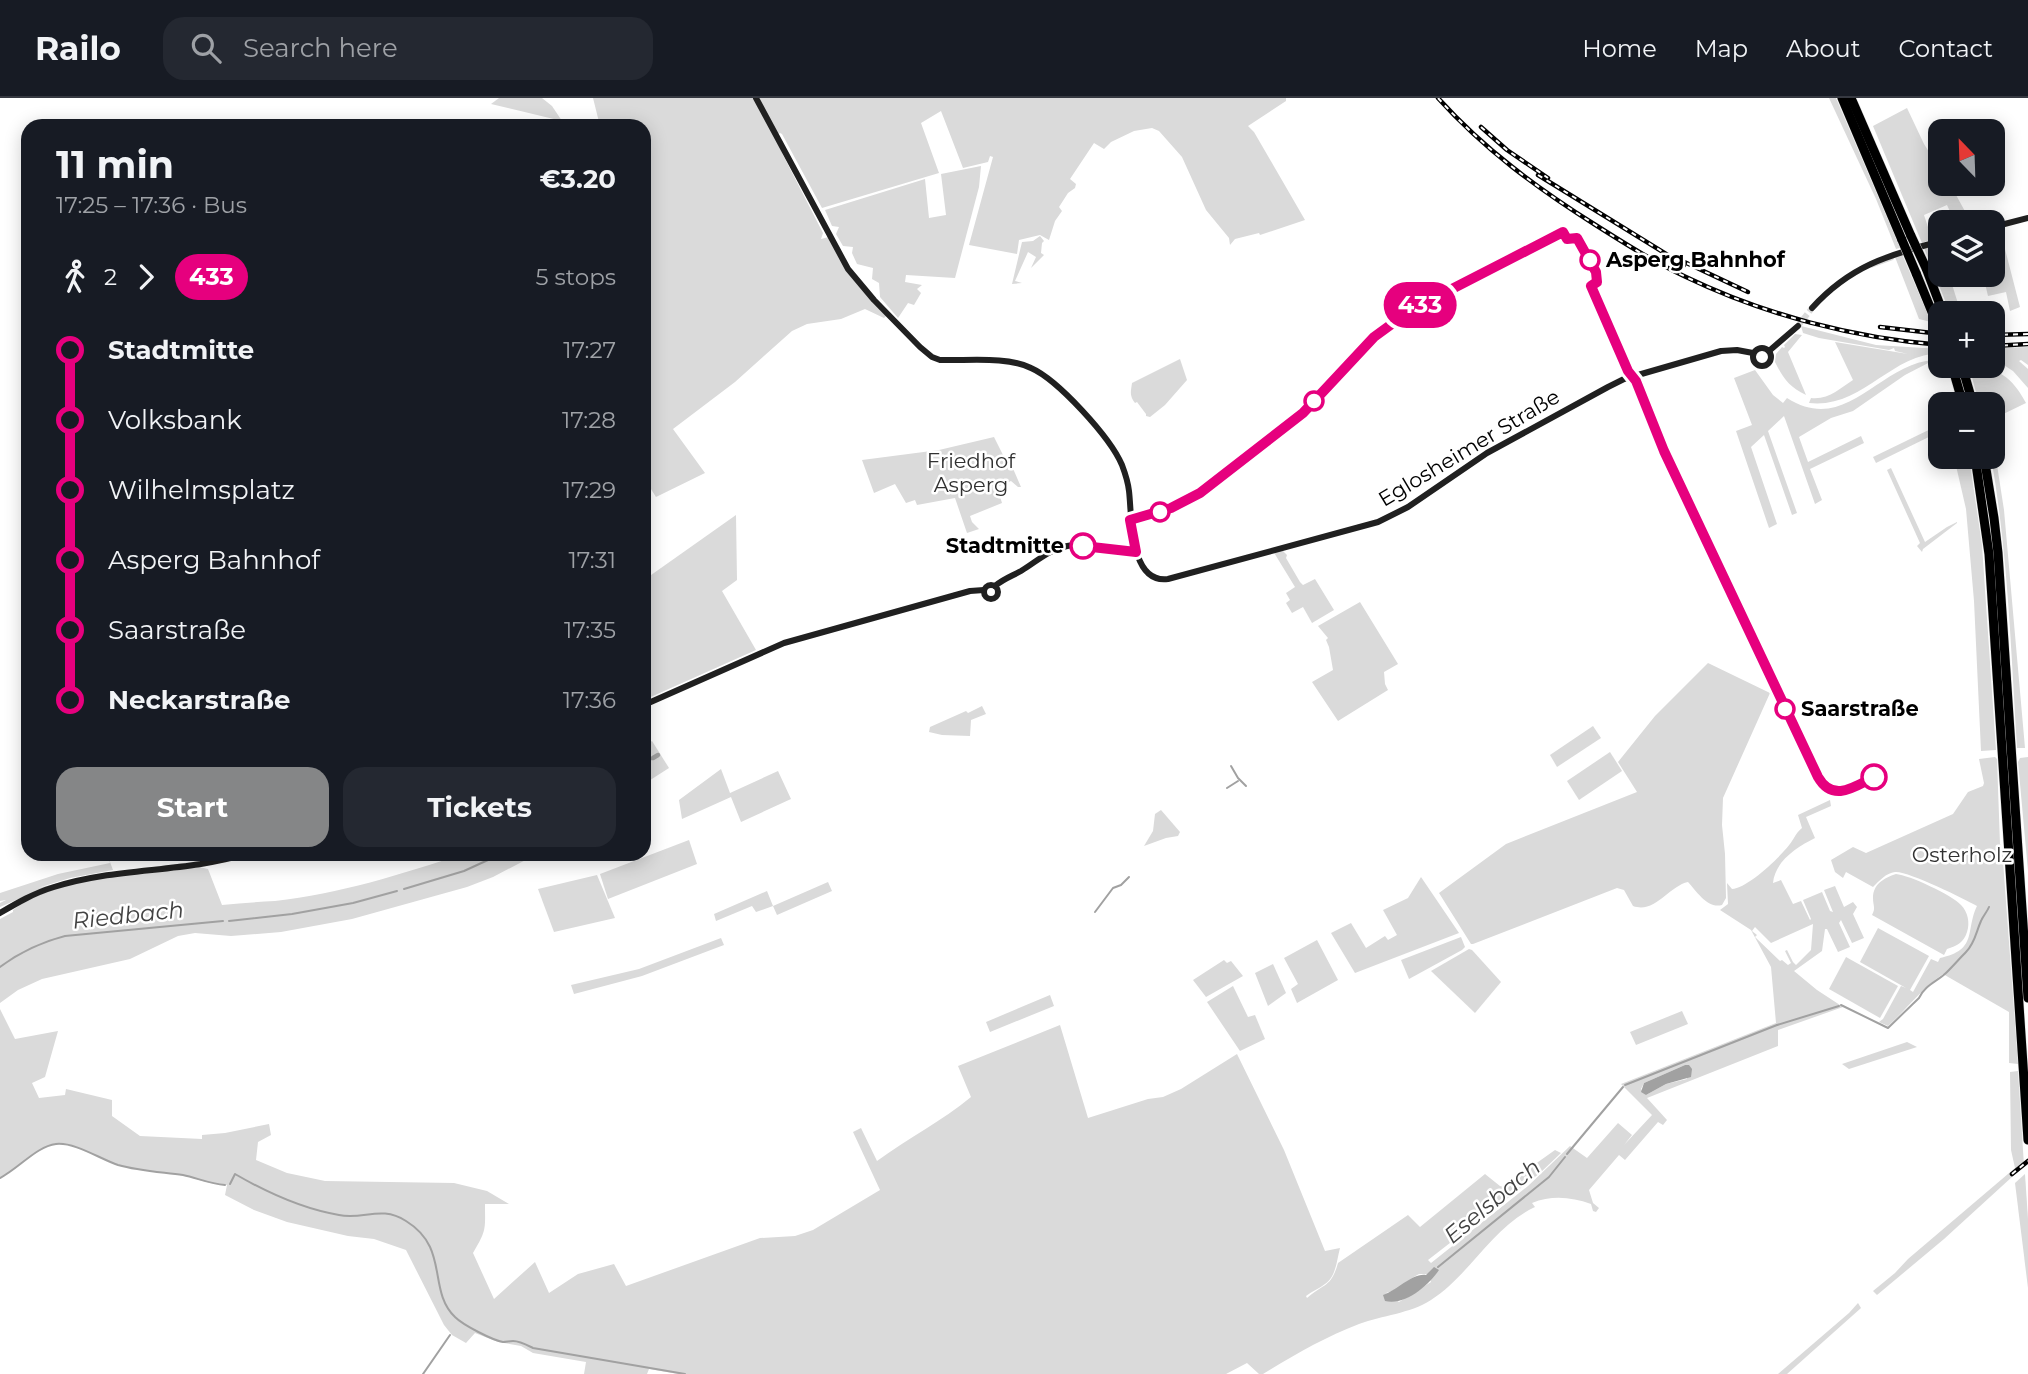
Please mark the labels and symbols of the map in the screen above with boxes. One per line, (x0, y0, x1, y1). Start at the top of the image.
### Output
north arrow (1928, 119, 2006, 196)
place label: Asperg Bahnhof (1605, 247, 1786, 272)
marker: Asperg Bahnhof (1580, 250, 1600, 270)
line badge: 433 (1380, 282, 1460, 328)
street label: Eglosheimer Straße (1374, 384, 1564, 512)
unlabelled marker (1304, 391, 1324, 411)
park label: Friedhof Asperg (927, 448, 1016, 497)
unlabelled marker (1150, 502, 1170, 522)
place label: Stadtmitte (946, 533, 1064, 558)
marker: Stadtmitte (1070, 533, 1096, 559)
place label: Saarstraße (1801, 696, 1919, 721)
marker: Saarstraße (1775, 699, 1795, 719)
unlabelled marker (1861, 764, 1887, 790)
park label: Osterholz (1912, 842, 2012, 867)
water label: Riedbach (71, 895, 185, 935)
water label: Eselsbach (1438, 1153, 1546, 1249)

